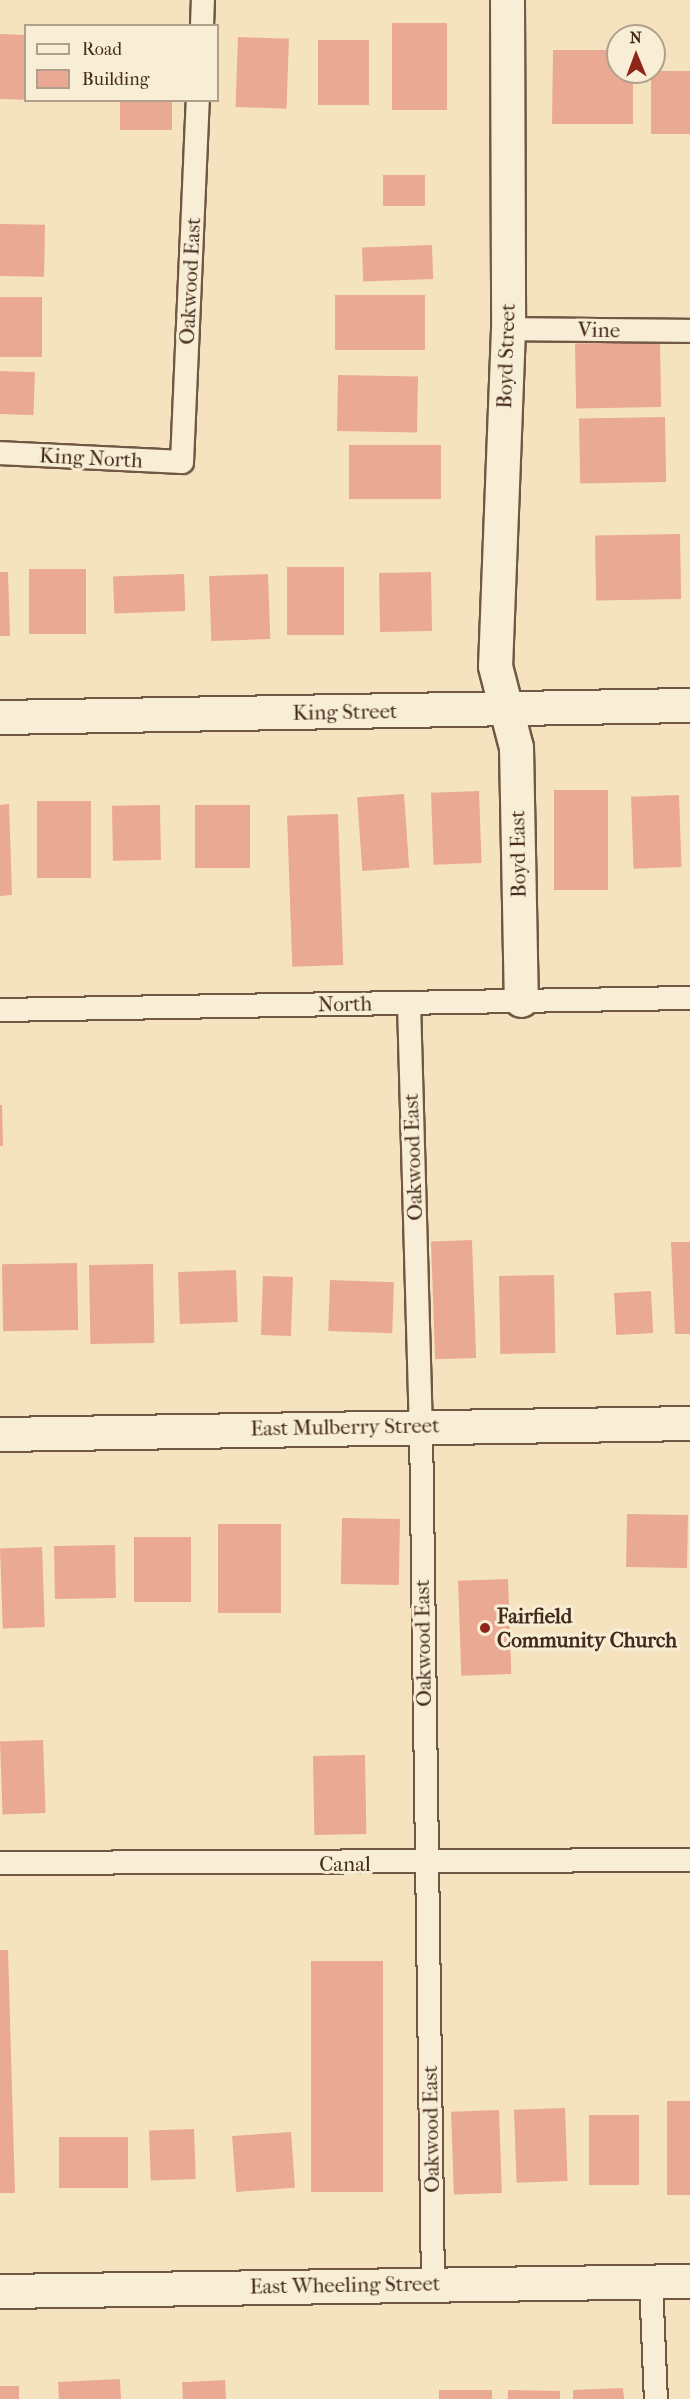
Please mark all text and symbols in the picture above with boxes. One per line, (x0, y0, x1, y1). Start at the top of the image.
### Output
legend (24, 24, 219, 102)
north arrow (606, 24, 666, 84)
text: N (629, 28, 642, 47)
text: Road (82, 39, 122, 60)
text: Building (82, 69, 149, 90)
street label: Oakwood East (174, 217, 206, 345)
street label: Boyd Street (492, 303, 520, 409)
street label: Vine (578, 317, 620, 343)
street label: King North (39, 443, 143, 473)
street label: King Street (292, 698, 398, 726)
street label: Boyd East (505, 810, 531, 898)
street label: North (318, 991, 372, 1017)
street label: Oakwood East (398, 1093, 428, 1221)
street label: East Mulberry Street (250, 1413, 440, 1441)
street label: Oakwood East (409, 1579, 437, 1707)
place label: Fairfield Community Church (497, 1603, 677, 1653)
marker: Fairfield Community Church (478, 1621, 492, 1635)
street label: Canal (319, 1851, 371, 1877)
street label: Oakwood East (417, 2065, 445, 2193)
street label: East Wheeling Street (249, 2271, 441, 2299)

